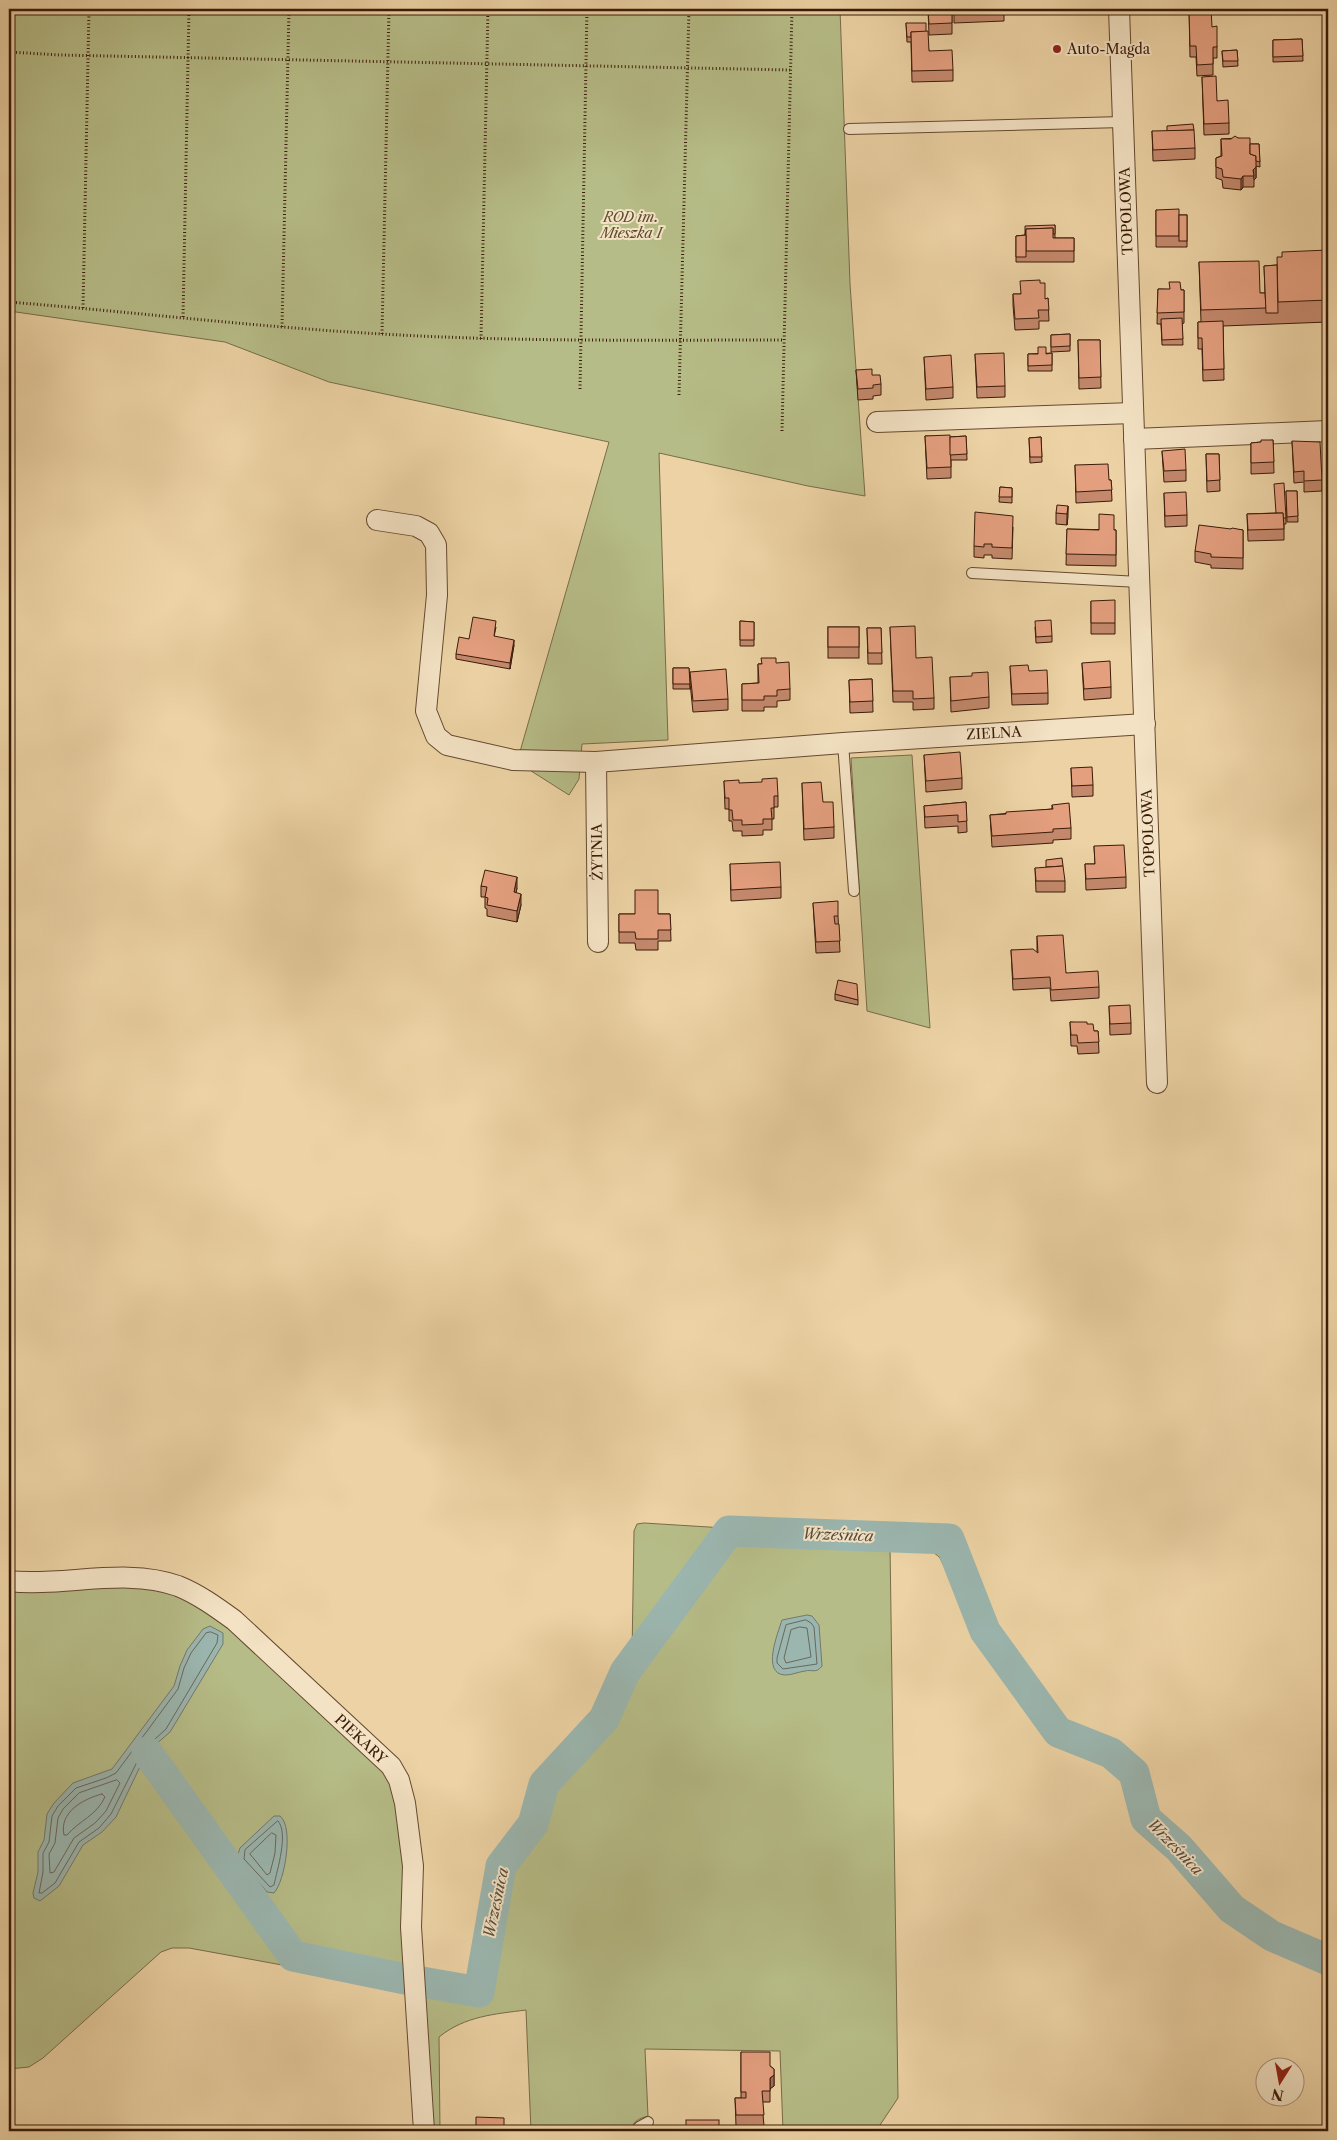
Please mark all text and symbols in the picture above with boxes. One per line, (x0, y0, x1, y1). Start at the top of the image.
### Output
place label: Auto-Magda (1066, 40, 1151, 58)
marker: Auto-Magda (1051, 43, 1063, 55)
street label: TOPOLOWA (1115, 166, 1137, 255)
park label: ROD im. Mieszka I (598, 208, 664, 242)
street label: ZIELNA (966, 723, 1023, 743)
street label: TOPOLOWA (1137, 788, 1159, 877)
street label: ŻYTNIA (587, 823, 606, 881)
water label: Wrześnica (802, 1524, 874, 1545)
street label: PIEKARY (331, 1710, 392, 1768)
water label: Wrześnica (1144, 1814, 1207, 1879)
water label: Wrześnica (479, 1866, 512, 1940)
north arrow (1254, 2058, 1304, 2108)
text: N (1270, 2085, 1285, 2105)

